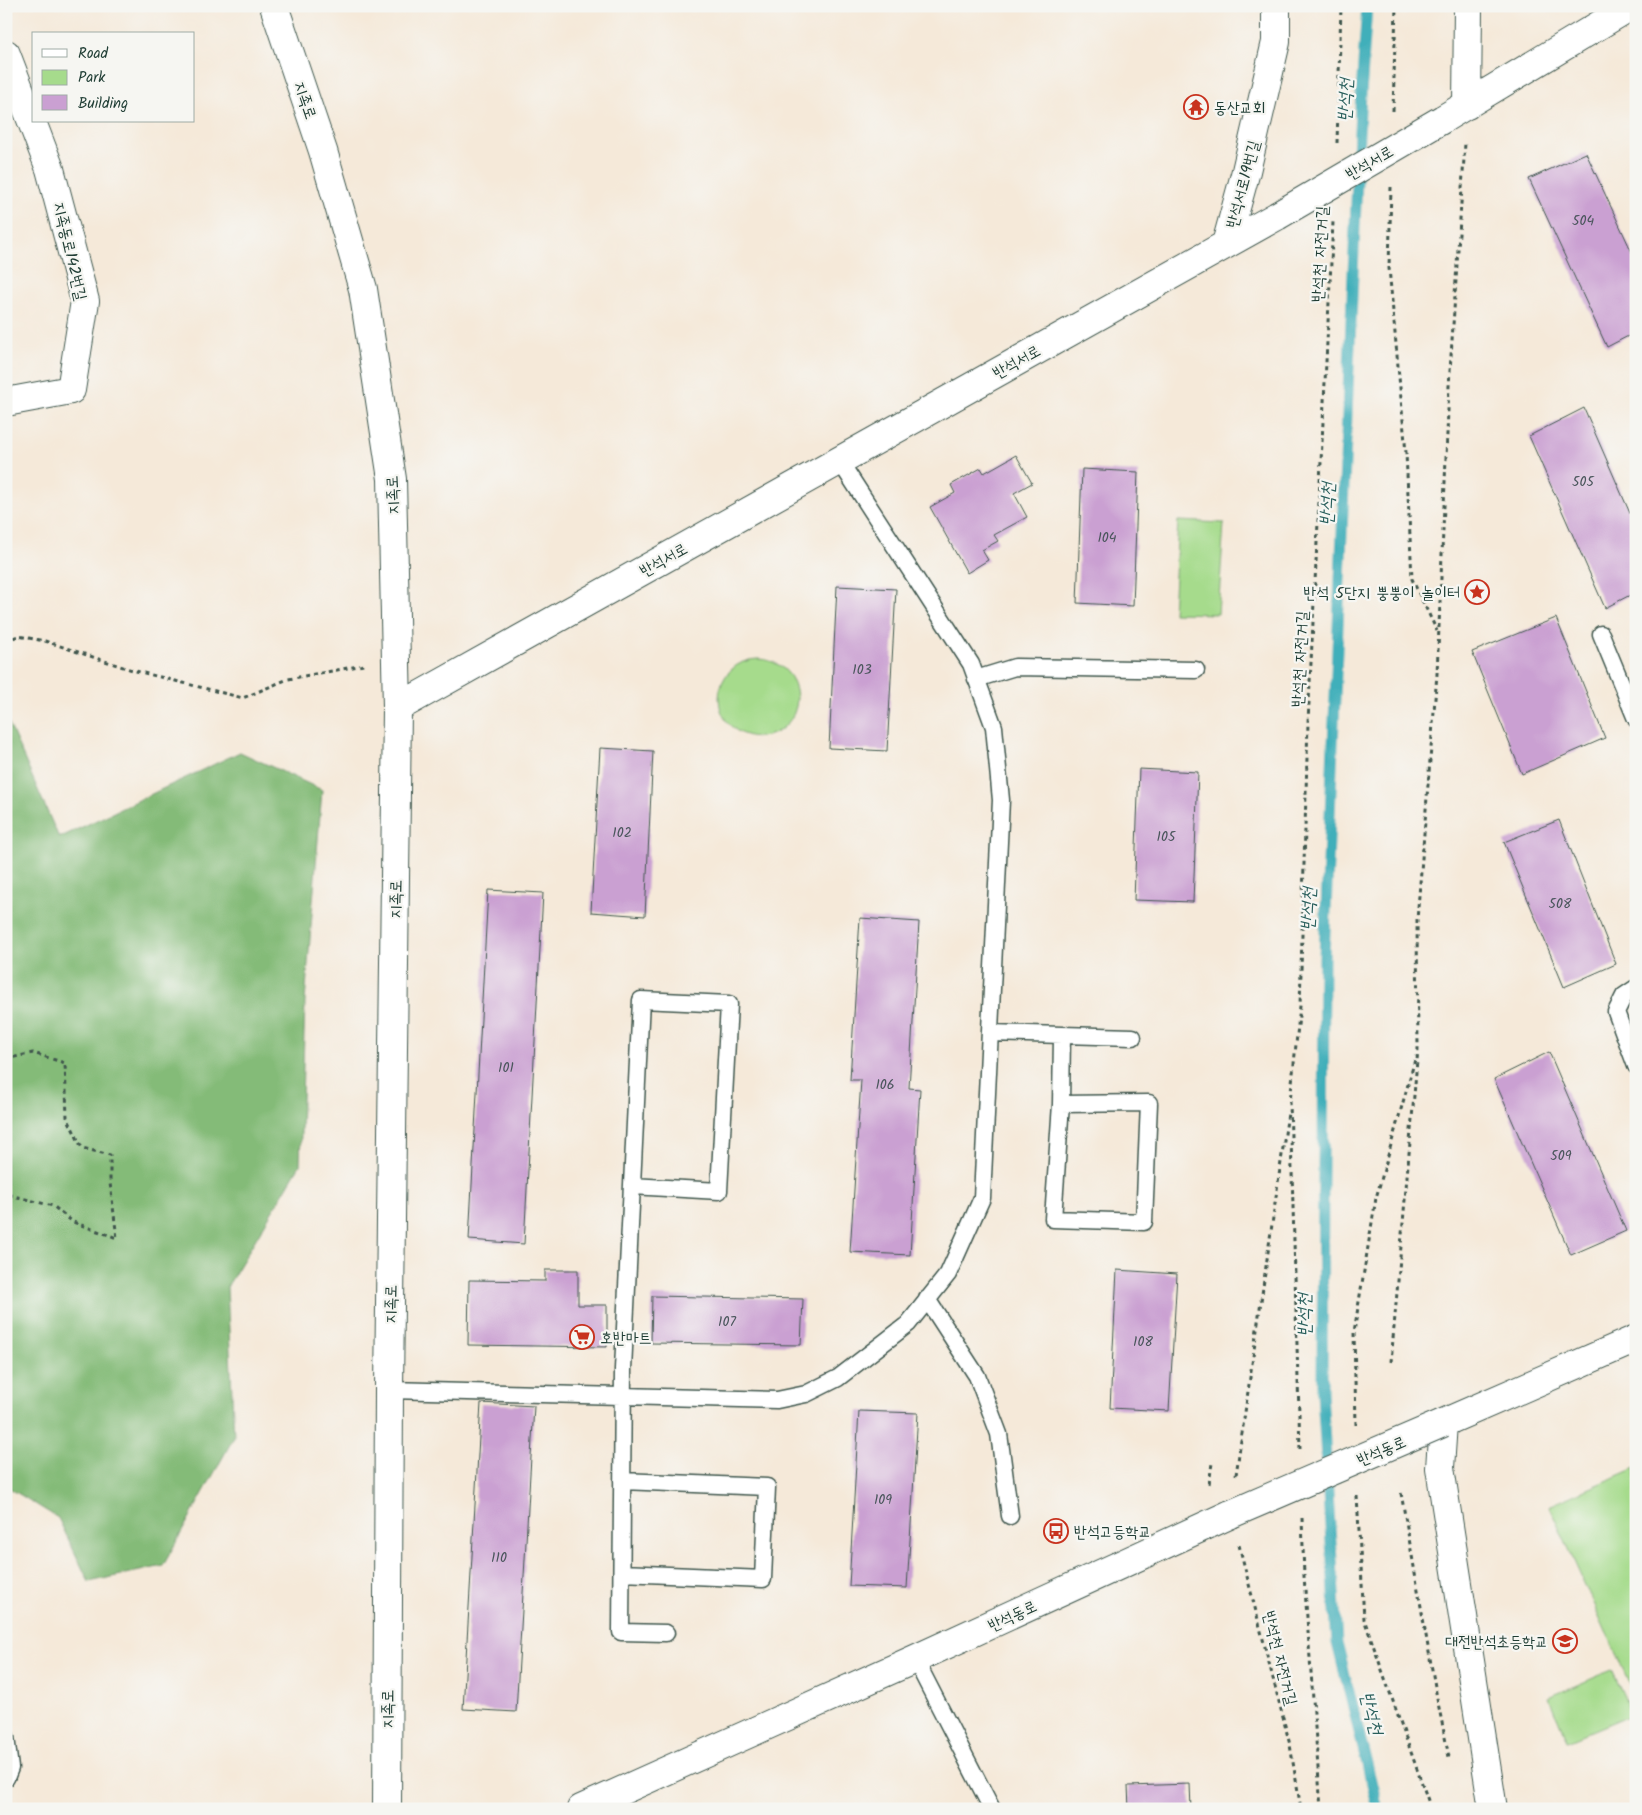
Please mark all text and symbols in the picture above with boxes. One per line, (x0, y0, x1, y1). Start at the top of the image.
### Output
legend (32, 32, 195, 122)
text: Road (78, 42, 109, 66)
text: Park (78, 66, 106, 90)
water label: 반석천 (1331, 76, 1362, 123)
street label: 지족로 (286, 78, 323, 123)
text: Building (78, 92, 128, 116)
temple icon: 동산교회 (1183, 94, 1209, 120)
place label: 동산교회 (1214, 96, 1266, 121)
street label: 반석서로19번길 (1220, 138, 1267, 231)
street label: 반석서로 (1341, 140, 1398, 187)
street label: 지족동로142번길 (46, 200, 93, 303)
street label: 반석천 자전거길 (1305, 205, 1336, 303)
house number: 504 (1572, 210, 1594, 232)
street label: 반석서로 (988, 339, 1045, 386)
house number: 505 (1572, 471, 1595, 493)
street label: 지족로 (380, 475, 407, 515)
water label: 반석천 (1313, 480, 1344, 527)
house number: 104 (1097, 527, 1117, 549)
street label: 반석서로 (635, 537, 692, 584)
place icon: 반석 5단지 뿡뿡이 놀이터 (1464, 579, 1490, 605)
place label: 반석 5단지 뿡뿡이 놀이터 (1303, 581, 1460, 606)
street label: 반석천 자전거길 (1285, 610, 1316, 708)
house number: 103 (852, 659, 872, 681)
house number: 102 (612, 822, 632, 844)
house number: 105 (1157, 826, 1177, 848)
street label: 지족로 (384, 879, 409, 919)
water label: 반석천 (1294, 885, 1325, 932)
house number: 508 (1549, 893, 1572, 915)
house number: 101 (498, 1057, 514, 1079)
house number: 106 (875, 1074, 895, 1096)
house number: 509 (1550, 1145, 1572, 1167)
street label: 지족로 (379, 1284, 404, 1324)
water label: 반석천 (1291, 1292, 1320, 1337)
house number: 107 (718, 1311, 736, 1333)
supermarket icon: 호반마트 (569, 1324, 595, 1350)
place label: 호반마트 (600, 1326, 652, 1351)
house number: 108 (1133, 1331, 1153, 1353)
street label: 반석동로 (1353, 1430, 1410, 1473)
house number: 109 (874, 1489, 892, 1511)
bus stop icon: 반석고등학교 (1043, 1518, 1069, 1544)
place label: 반석고등학교 (1074, 1520, 1151, 1545)
house number: 110 (491, 1547, 507, 1569)
street label: 반석동로 (984, 1594, 1041, 1639)
street label: 반석천 자전거길 (1256, 1608, 1303, 1708)
school or university icon: 대전반석초등학교 (1552, 1628, 1578, 1654)
place label: 대전반석초등학교 (1445, 1630, 1548, 1655)
water label: 반석천 (1351, 1689, 1390, 1739)
street label: 지족로 (376, 1690, 401, 1728)

